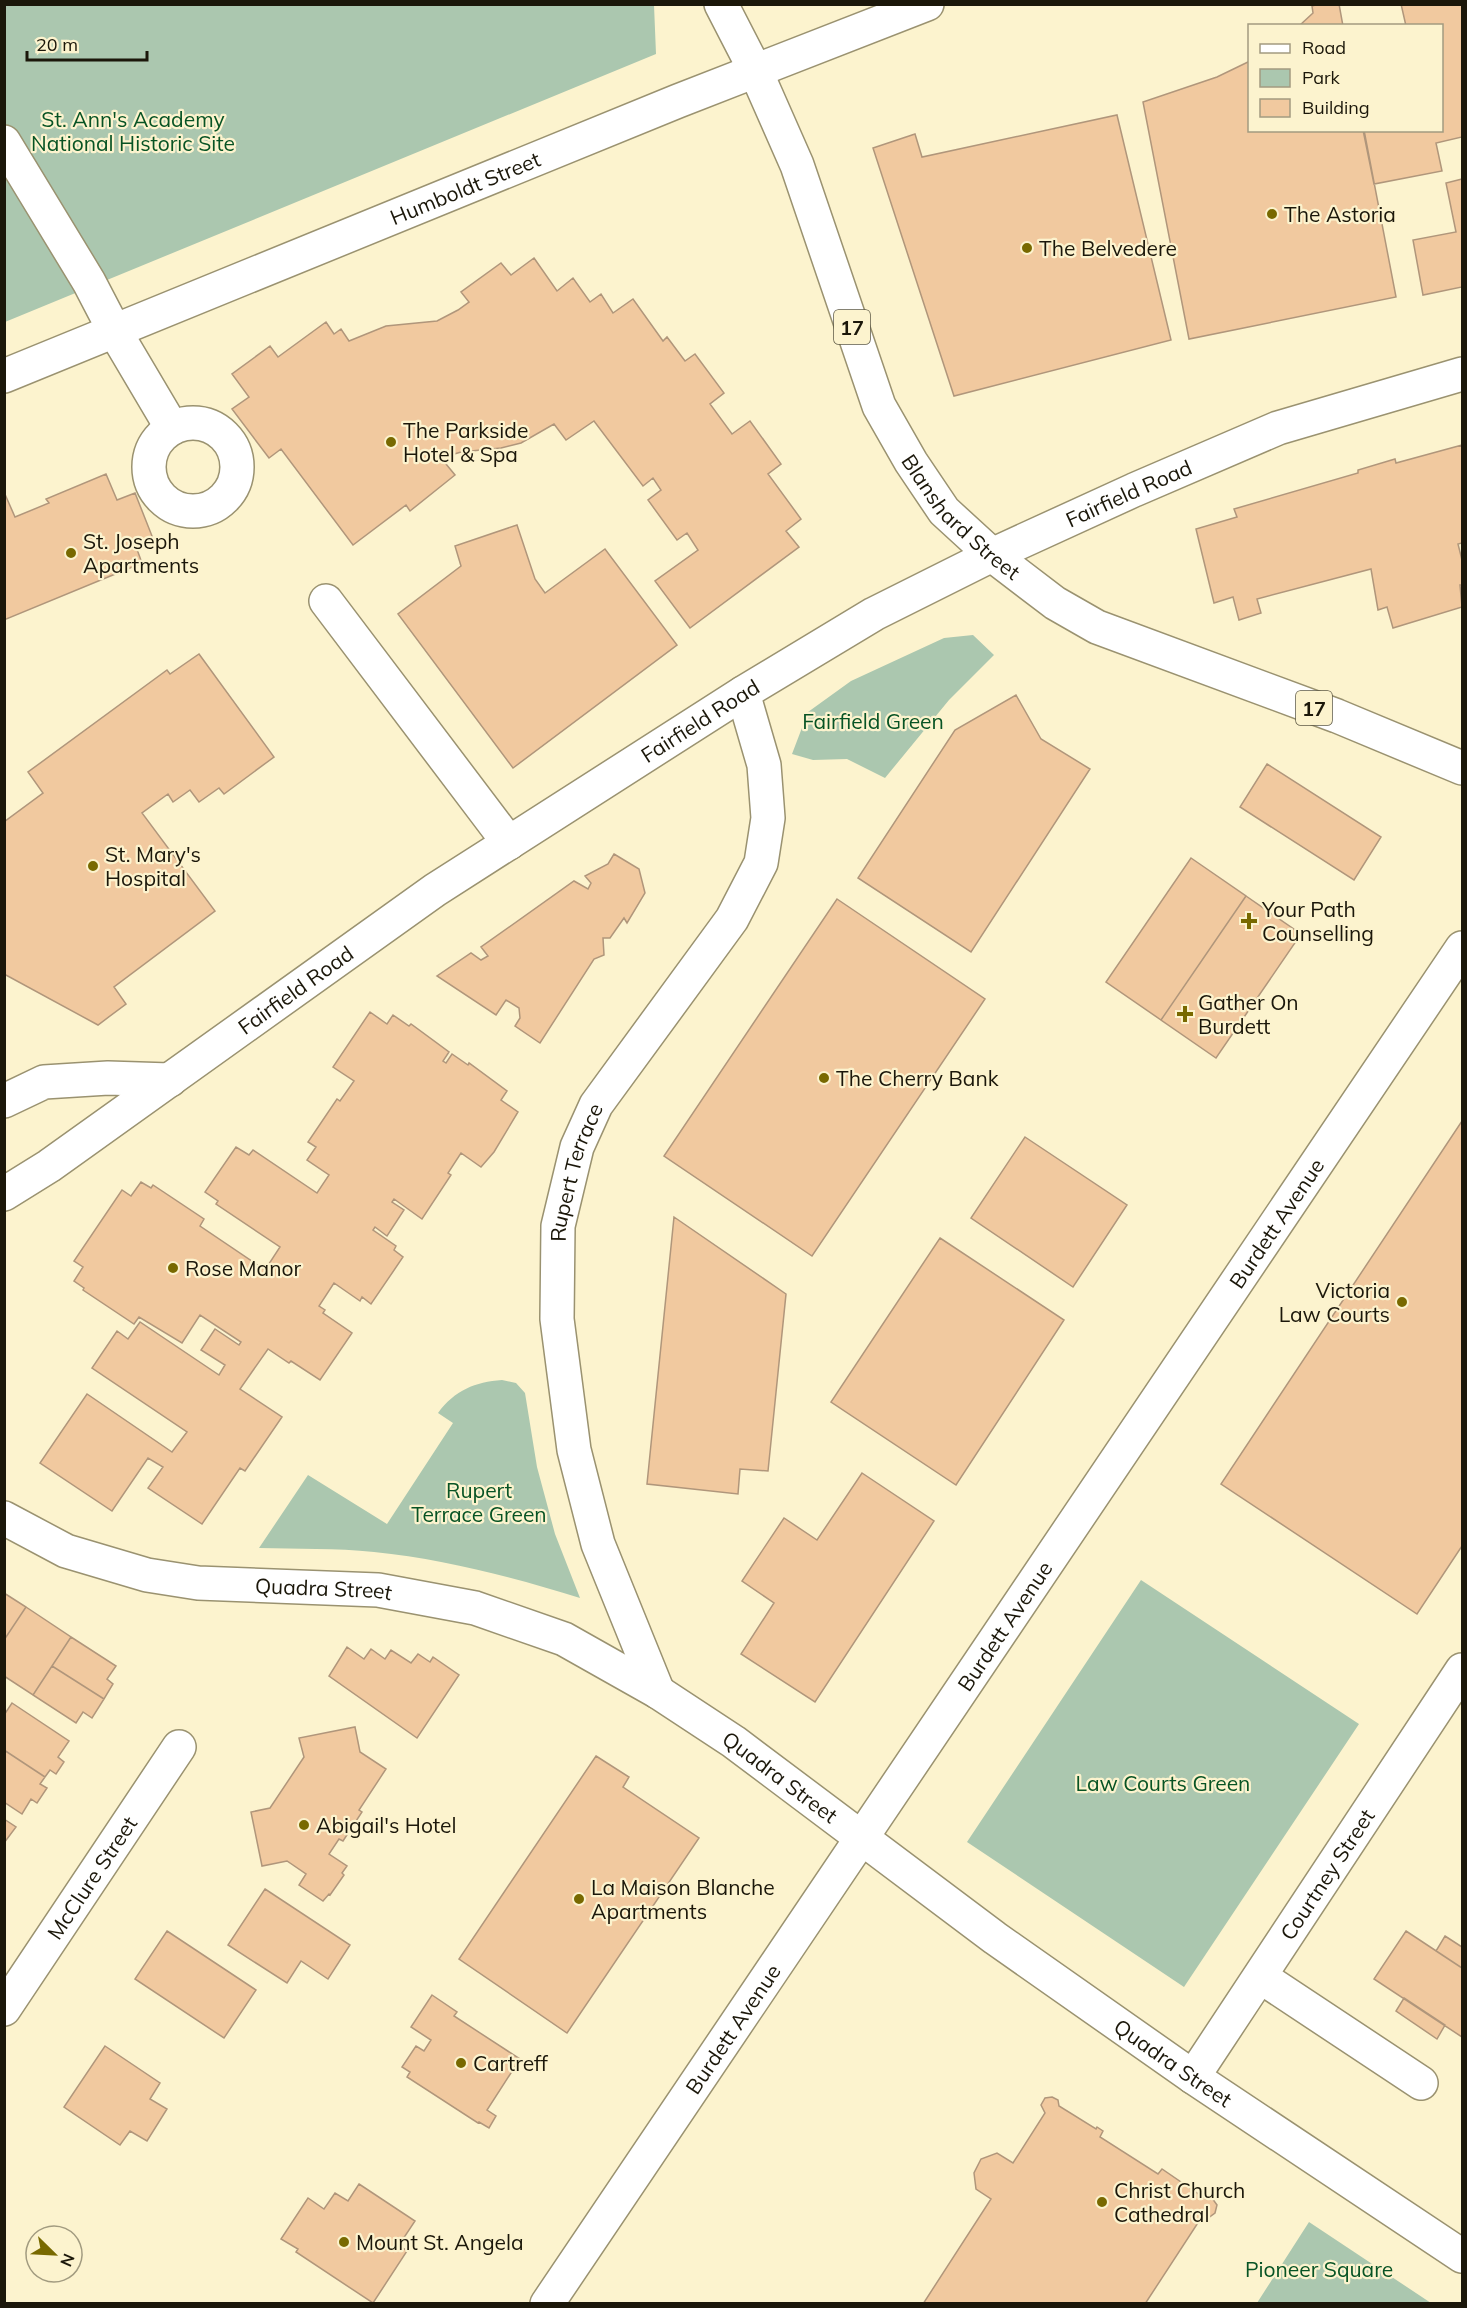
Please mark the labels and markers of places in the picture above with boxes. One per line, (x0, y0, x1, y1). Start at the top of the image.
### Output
place label: The Astoria (1284, 201, 1396, 227)
marker: The Astoria (1265, 207, 1279, 221)
place label: The Belvedere (1039, 235, 1177, 261)
marker: The Belvedere (1020, 241, 1034, 255)
place label: The Parkside Hotel & Spa (403, 417, 528, 467)
marker: The Parkside Hotel & Spa (384, 435, 398, 449)
place label: St. Joseph Apartments (83, 528, 199, 578)
marker: St. Joseph Apartments (64, 546, 78, 560)
place label: St. Mary's Hospital (105, 841, 201, 891)
marker: St. Mary's Hospital (86, 859, 100, 873)
place label: Your Path Counselling (1261, 896, 1374, 946)
marker: Your Path Counselling (1240, 912, 1258, 930)
place label: Gather On Burdett (1198, 989, 1299, 1039)
marker: Gather On Burdett (1176, 1005, 1194, 1023)
place label: The Cherry Bank (836, 1065, 999, 1091)
marker: The Cherry Bank (817, 1071, 831, 1085)
place label: Rose Manor (185, 1255, 302, 1281)
marker: Rose Manor (166, 1261, 180, 1275)
place label: Victoria Law Courts (1279, 1277, 1390, 1327)
marker: Victoria Law Courts (1395, 1295, 1409, 1309)
place label: Abigail's Hotel (316, 1812, 456, 1838)
marker: Abigail's Hotel (297, 1818, 311, 1832)
place label: La Maison Blanche Apartments (591, 1874, 775, 1924)
marker: La Maison Blanche Apartments (572, 1892, 586, 1906)
place label: Cartreff (473, 2050, 549, 2076)
marker: Cartreff (454, 2056, 468, 2070)
place label: Christ Church Cathedral (1114, 2177, 1245, 2227)
marker: Christ Church Cathedral (1095, 2195, 1109, 2209)
place label: Mount St. Angela (356, 2229, 524, 2255)
marker: Mount St. Angela (337, 2235, 351, 2249)

